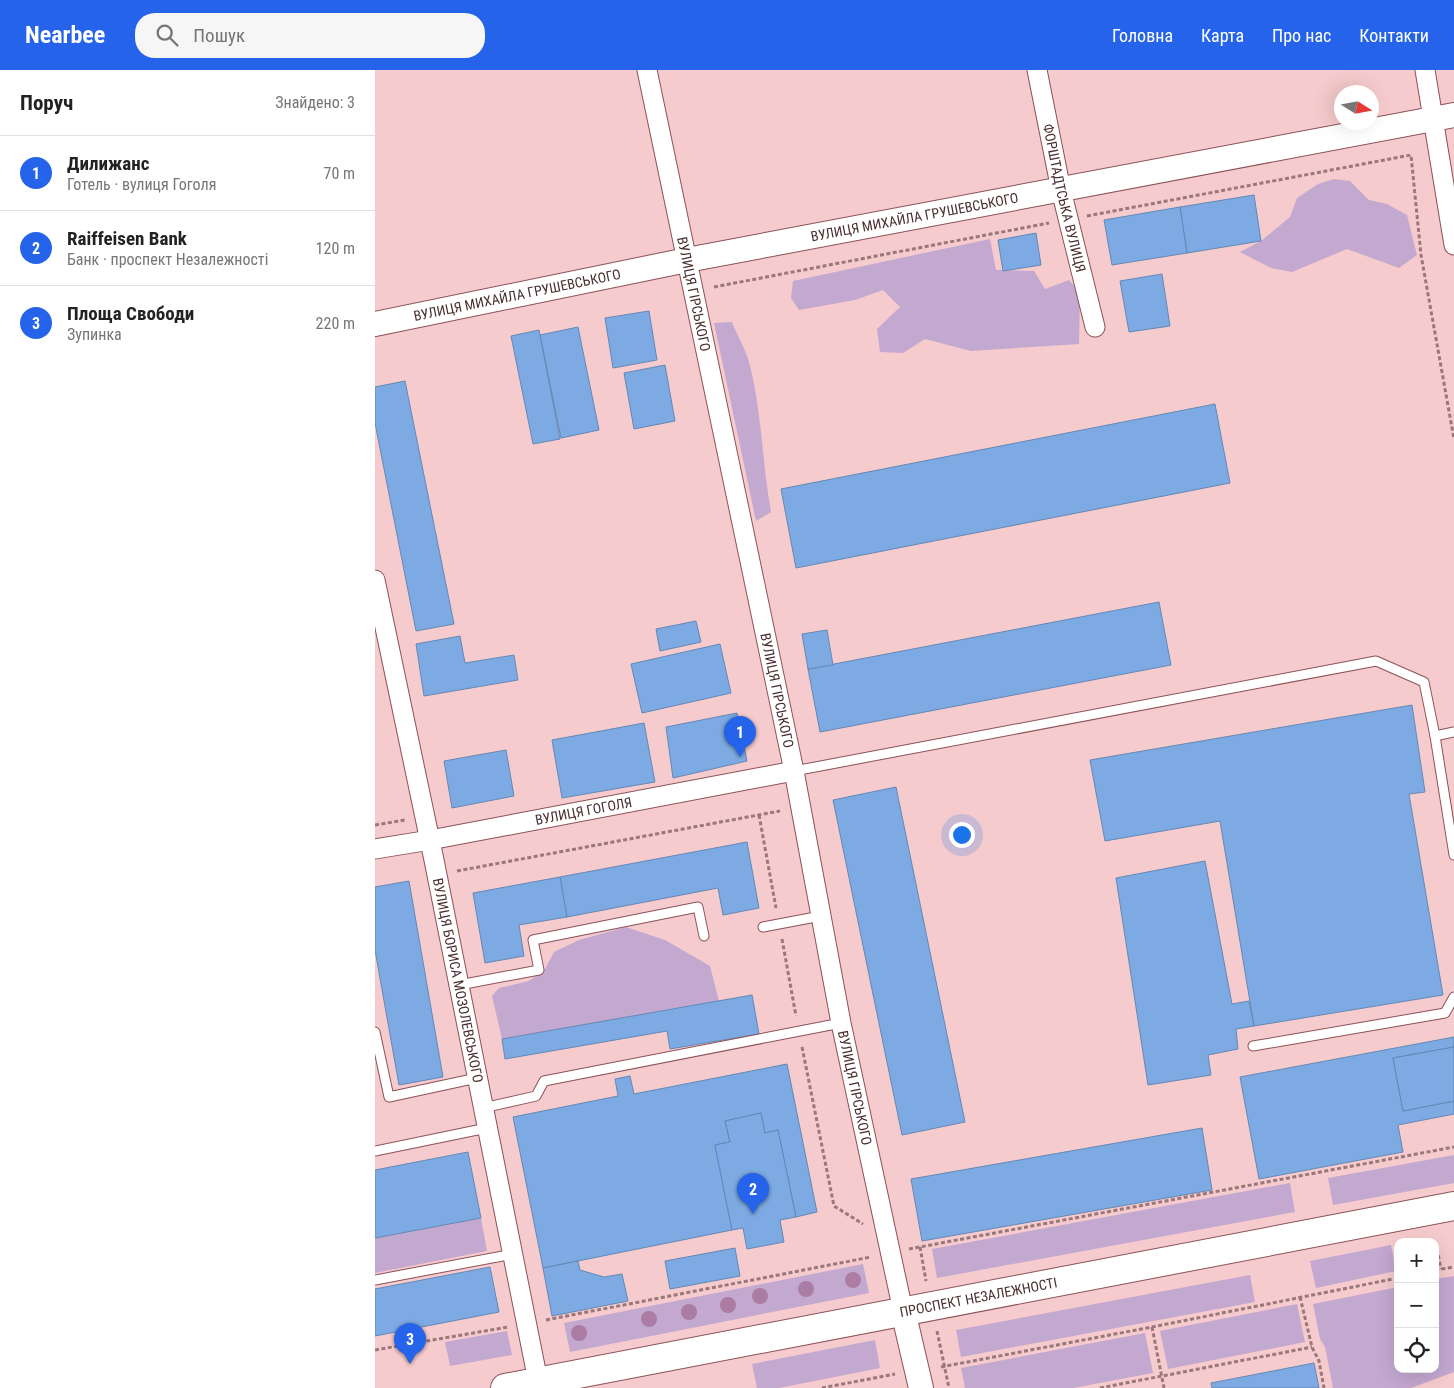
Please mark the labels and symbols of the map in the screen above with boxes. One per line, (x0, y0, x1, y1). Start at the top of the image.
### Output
north arrow (1334, 85, 1379, 130)
street label: ФОРШТАДТСЬКА ВУЛИЦЯ (1040, 122, 1089, 274)
street label: ВУЛИЦЯ МИХАЙЛА ГРУШЕВСЬКОГО (809, 190, 1020, 244)
street label: ВУЛИЦЯ ГІРСЬКОГО (674, 235, 714, 353)
street label: ВУЛИЦЯ МИХАЙЛА ГРУШЕВСЬКОГО (412, 266, 622, 324)
street label: ВУЛИЦЯ ГІРСЬКОГО (757, 632, 797, 749)
pin: 1 (724, 716, 756, 757)
street label: ВУЛИЦЯ ГОГОЛЯ (534, 794, 633, 828)
your location (949, 822, 975, 848)
street label: ВУЛИЦЯ БОРИСА МОЗОЛЕВСЬКОГО (430, 877, 486, 1084)
street label: ВУЛИЦЯ ГІРСЬКОГО (835, 1029, 875, 1147)
pin: 2 (737, 1173, 769, 1214)
street label: ПРОСПЕКТ НЕЗАЛЕЖНОСТІ (898, 1274, 1058, 1320)
pin: 3 (394, 1323, 426, 1364)

